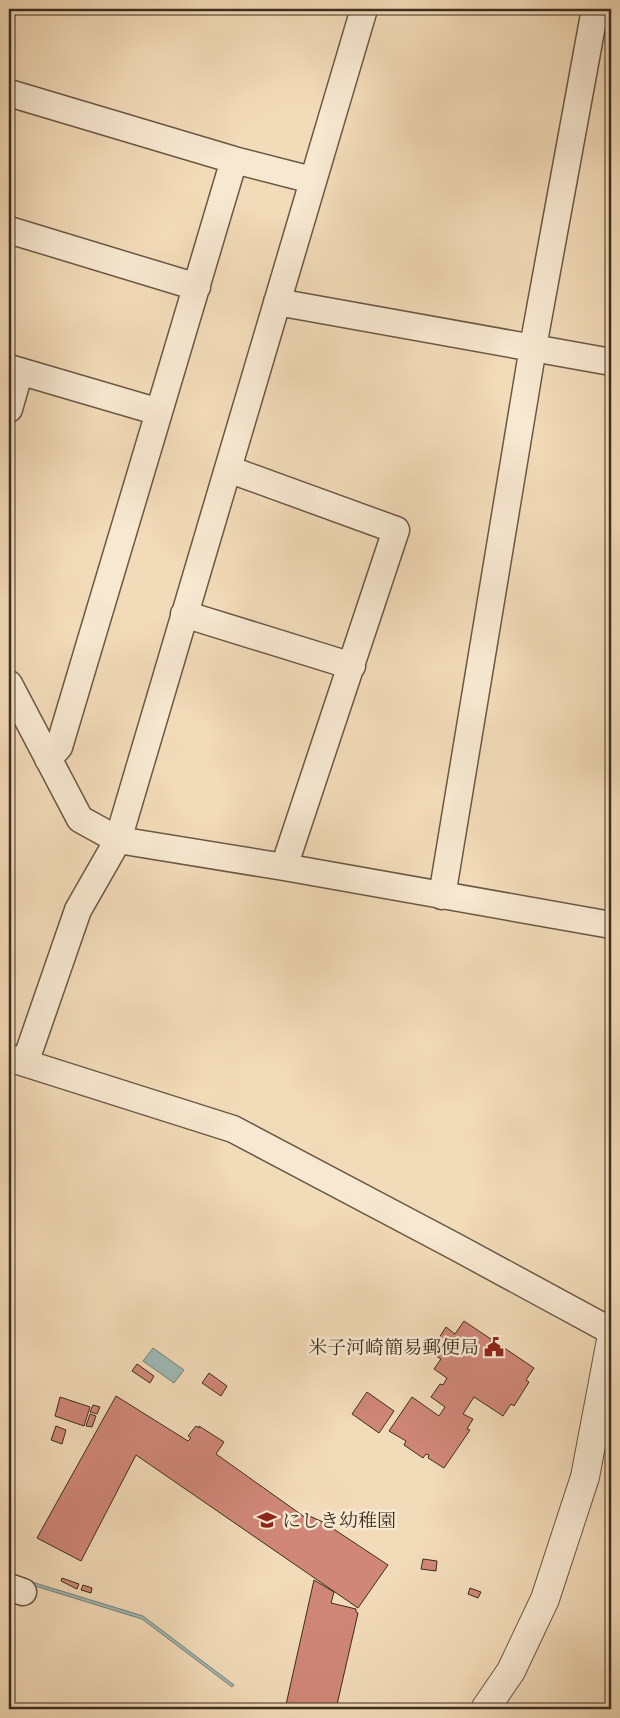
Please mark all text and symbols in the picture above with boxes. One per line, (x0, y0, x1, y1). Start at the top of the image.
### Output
place label: 米子河崎簡易郵便局 (308, 1336, 479, 1363)
public building icon: 米子河崎簡易郵便局 (483, 1336, 505, 1358)
school or university icon: にしき幼稚園 (256, 1509, 278, 1531)
place label: にしき幼稚園 (282, 1509, 396, 1536)

